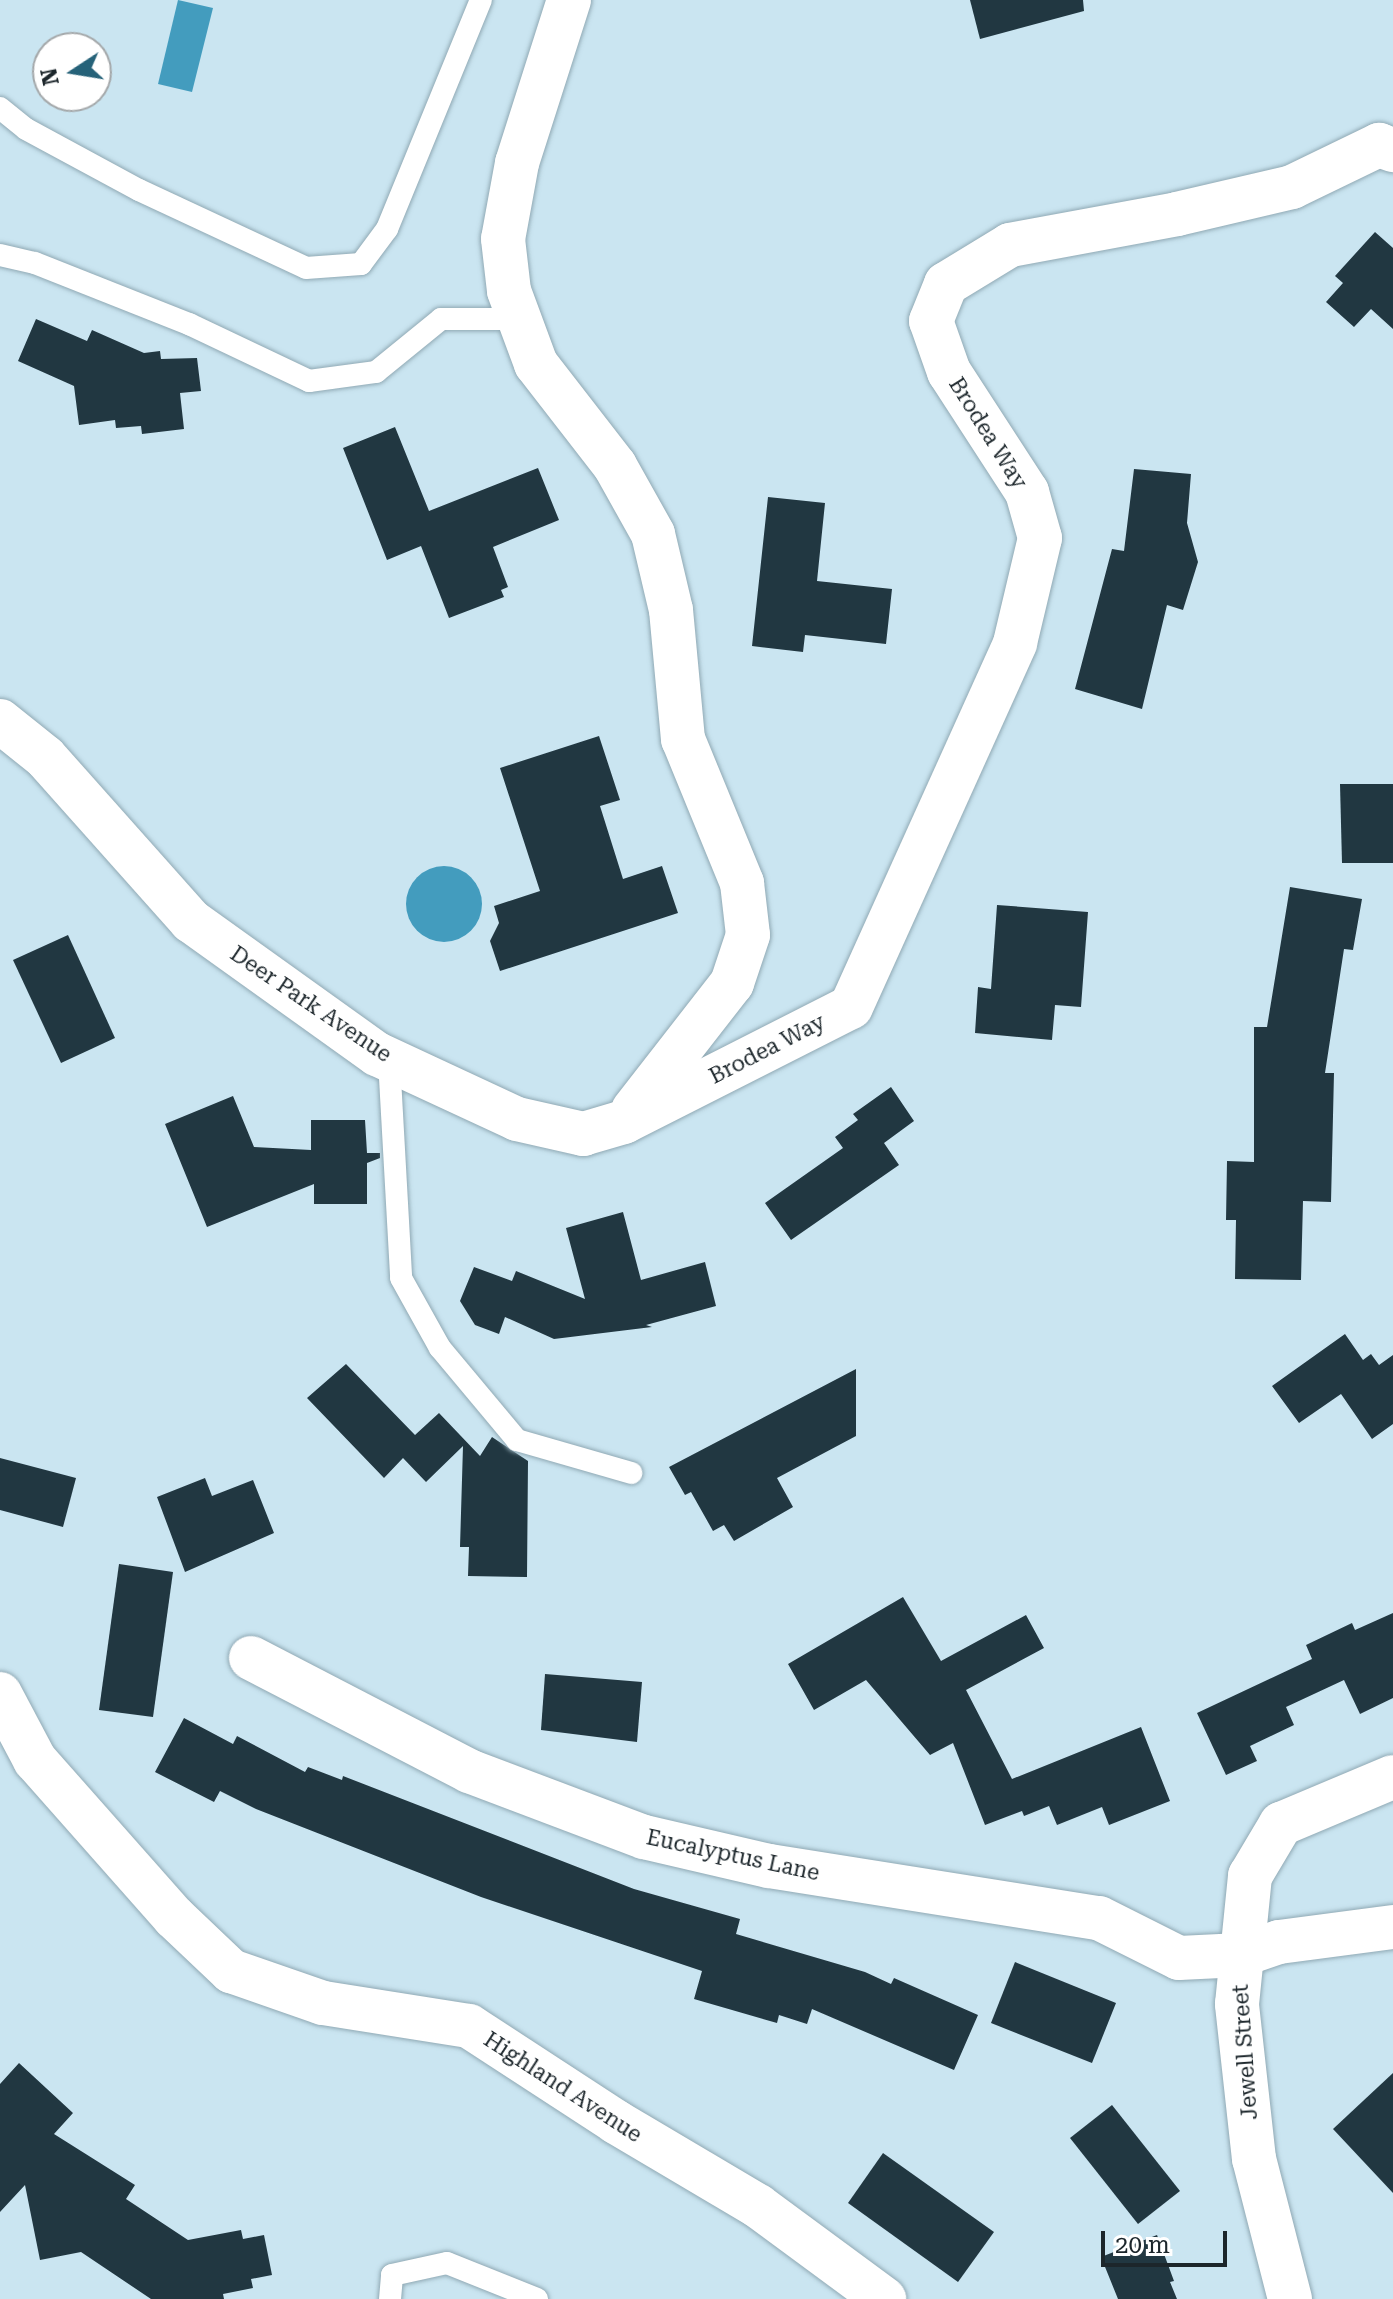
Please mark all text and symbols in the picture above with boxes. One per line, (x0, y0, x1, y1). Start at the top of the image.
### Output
north arrow (32, 32, 112, 112)
text: N (36, 66, 64, 88)
street label: Brodea Way (943, 372, 1033, 494)
street label: Deer Park Avenue (225, 940, 397, 1068)
street label: Brodea Way (705, 1009, 829, 1089)
street label: Eucalyptus Lane (644, 1824, 822, 1886)
street label: Jewell Street (1227, 1983, 1263, 2121)
street label: Highland Avenue (479, 2026, 647, 2148)
scale bar (1105, 2215, 1231, 2265)
text: 20 m (1115, 2231, 1170, 2259)

